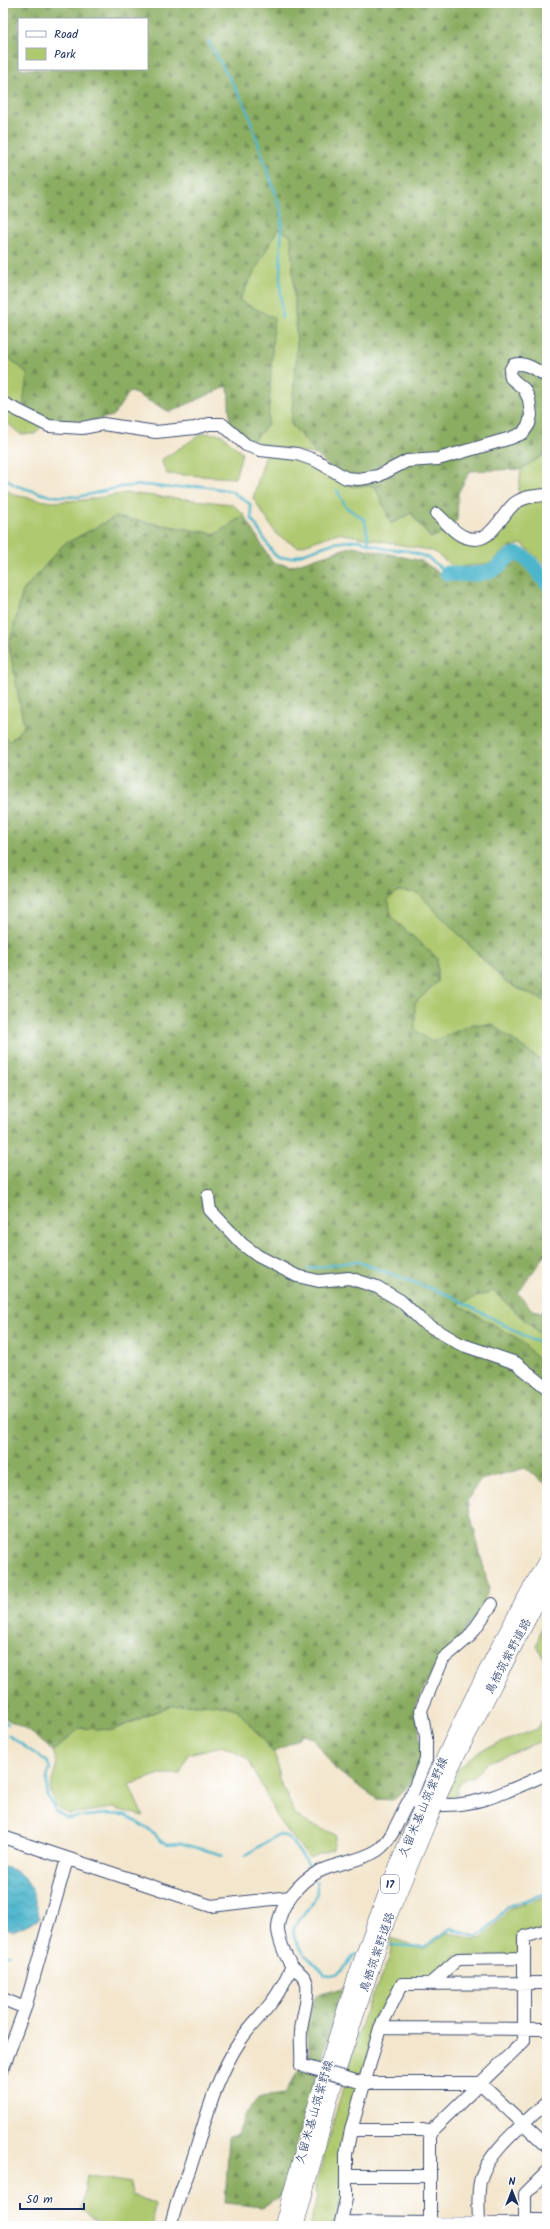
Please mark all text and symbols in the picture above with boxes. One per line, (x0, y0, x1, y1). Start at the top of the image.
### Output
legend (18, 18, 148, 70)
text: Road (54, 25, 79, 44)
text: Park (54, 45, 76, 64)
street label: 鳥栖筑紫野道路 (480, 1615, 537, 1698)
street label: 久留米基山筑紫野線 (394, 1754, 453, 1861)
road number: 17 (381, 1875, 399, 1893)
street label: 鳥栖筑紫野道路 (355, 1909, 400, 1995)
street label: 久留米基山筑紫野線 (290, 2058, 338, 2167)
north arrow (492, 2171, 532, 2211)
text: N (509, 2173, 516, 2191)
scale bar (20, 2185, 84, 2211)
text: 50 m (26, 2190, 53, 2209)

